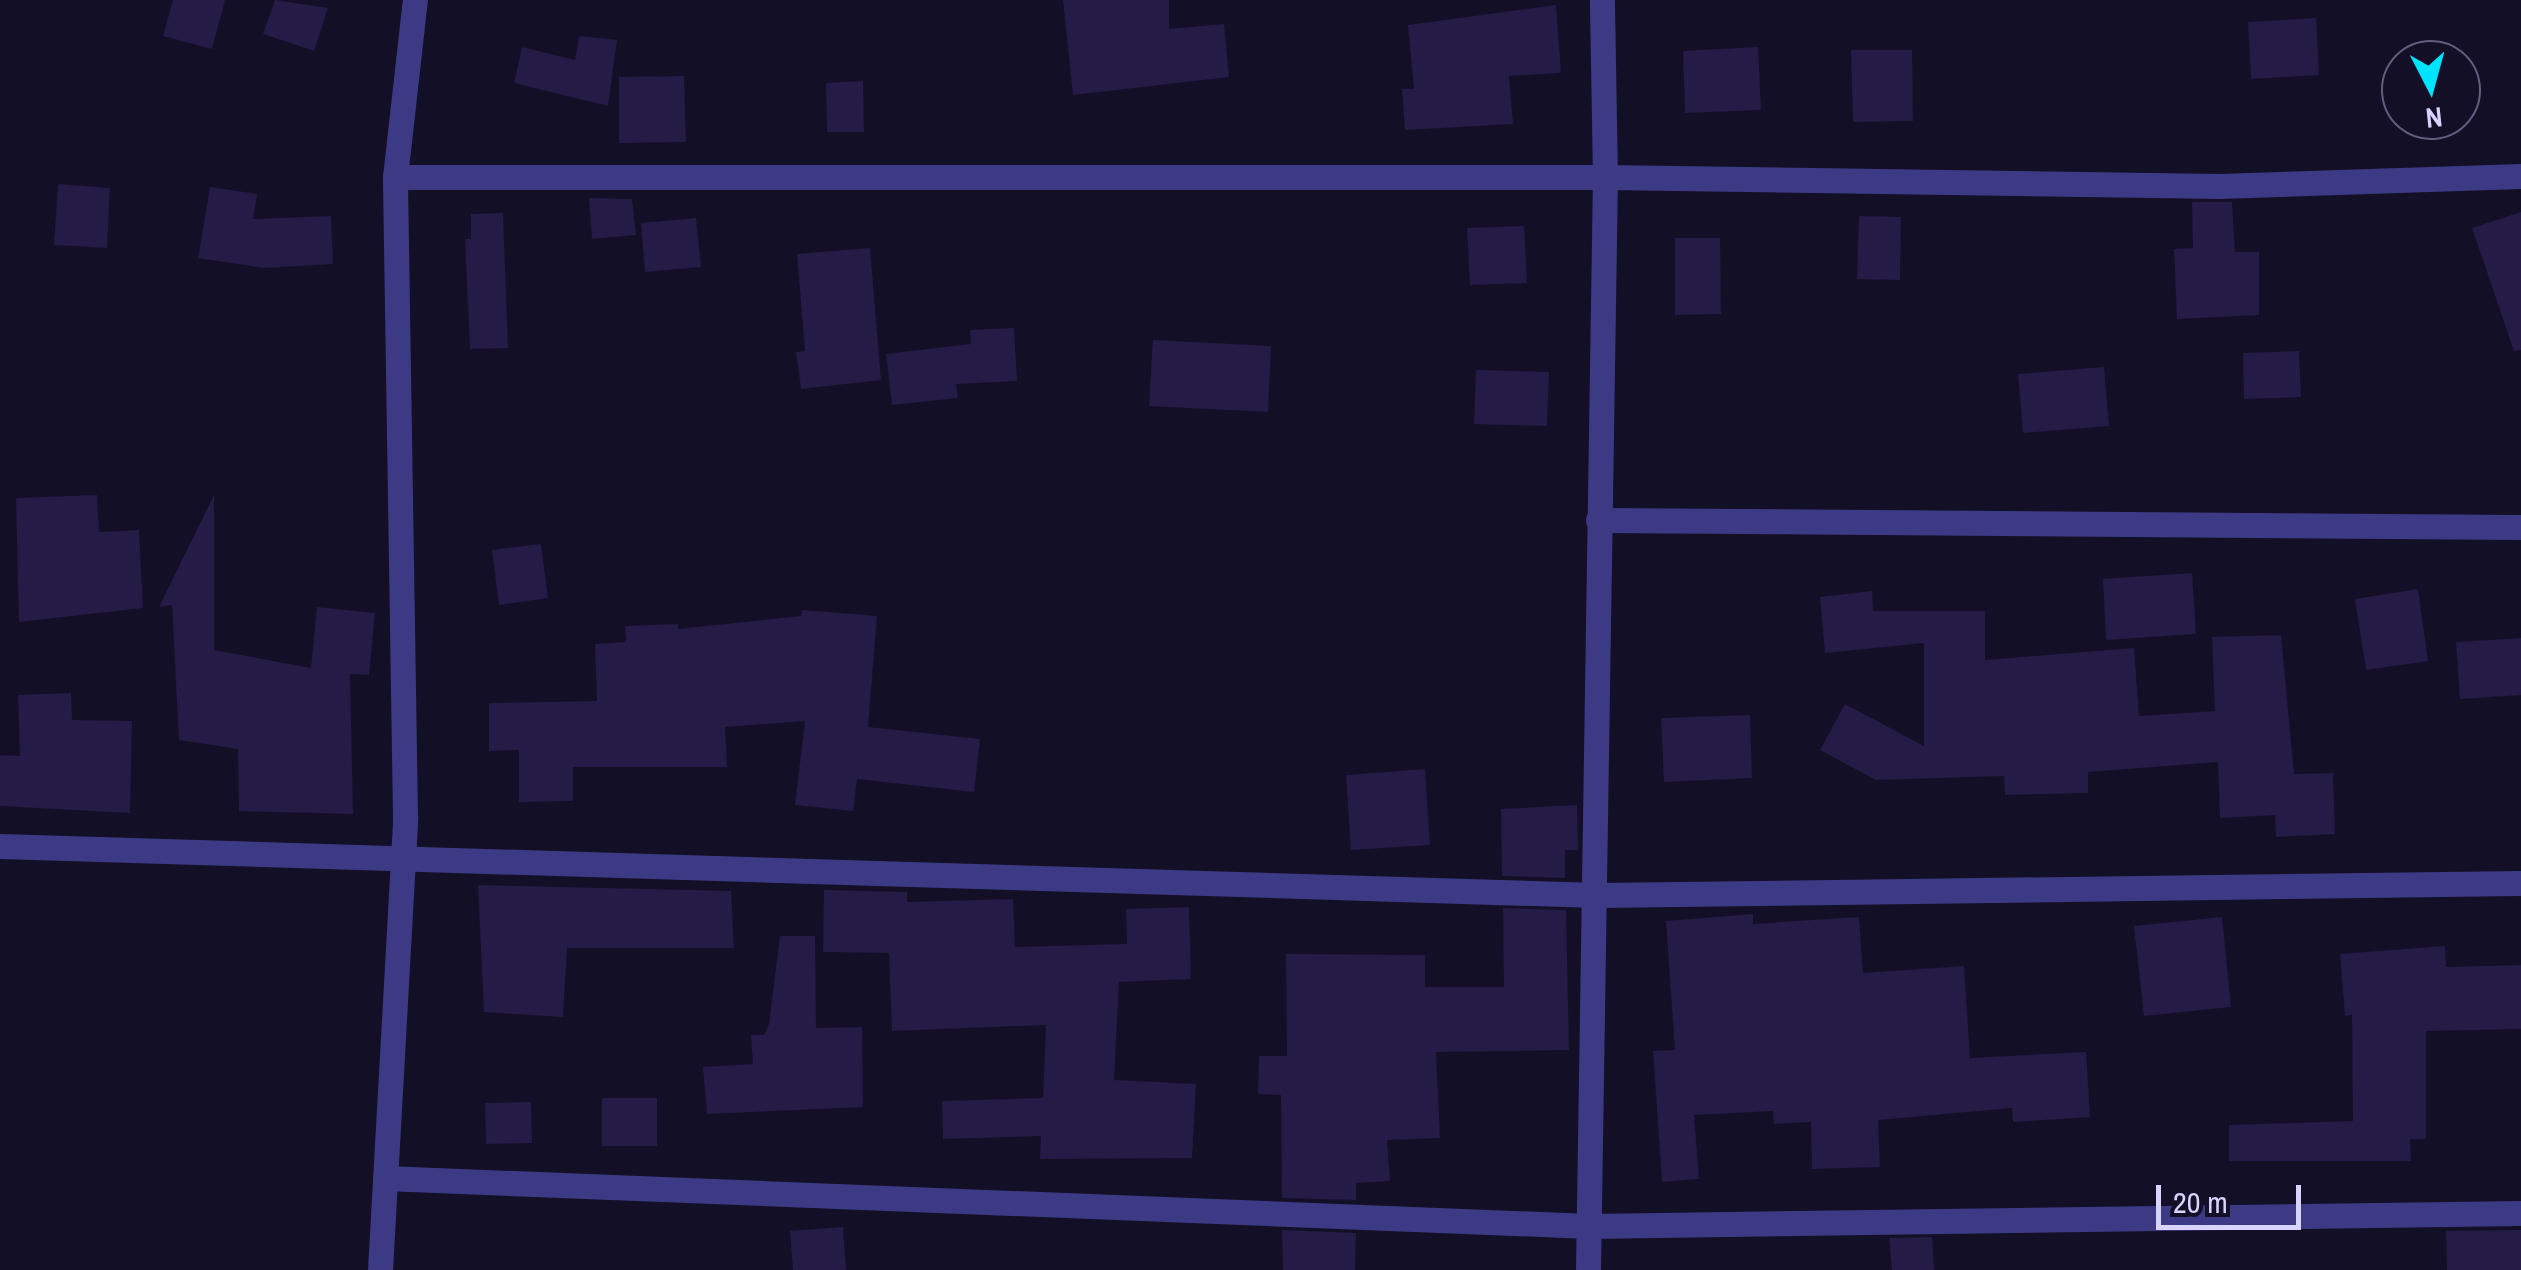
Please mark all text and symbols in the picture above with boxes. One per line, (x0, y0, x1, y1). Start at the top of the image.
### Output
north arrow (2381, 40, 2481, 140)
text: N (2424, 98, 2444, 138)
scale bar (2161, 1165, 2306, 1227)
text: 20 m (2173, 1182, 2228, 1222)

